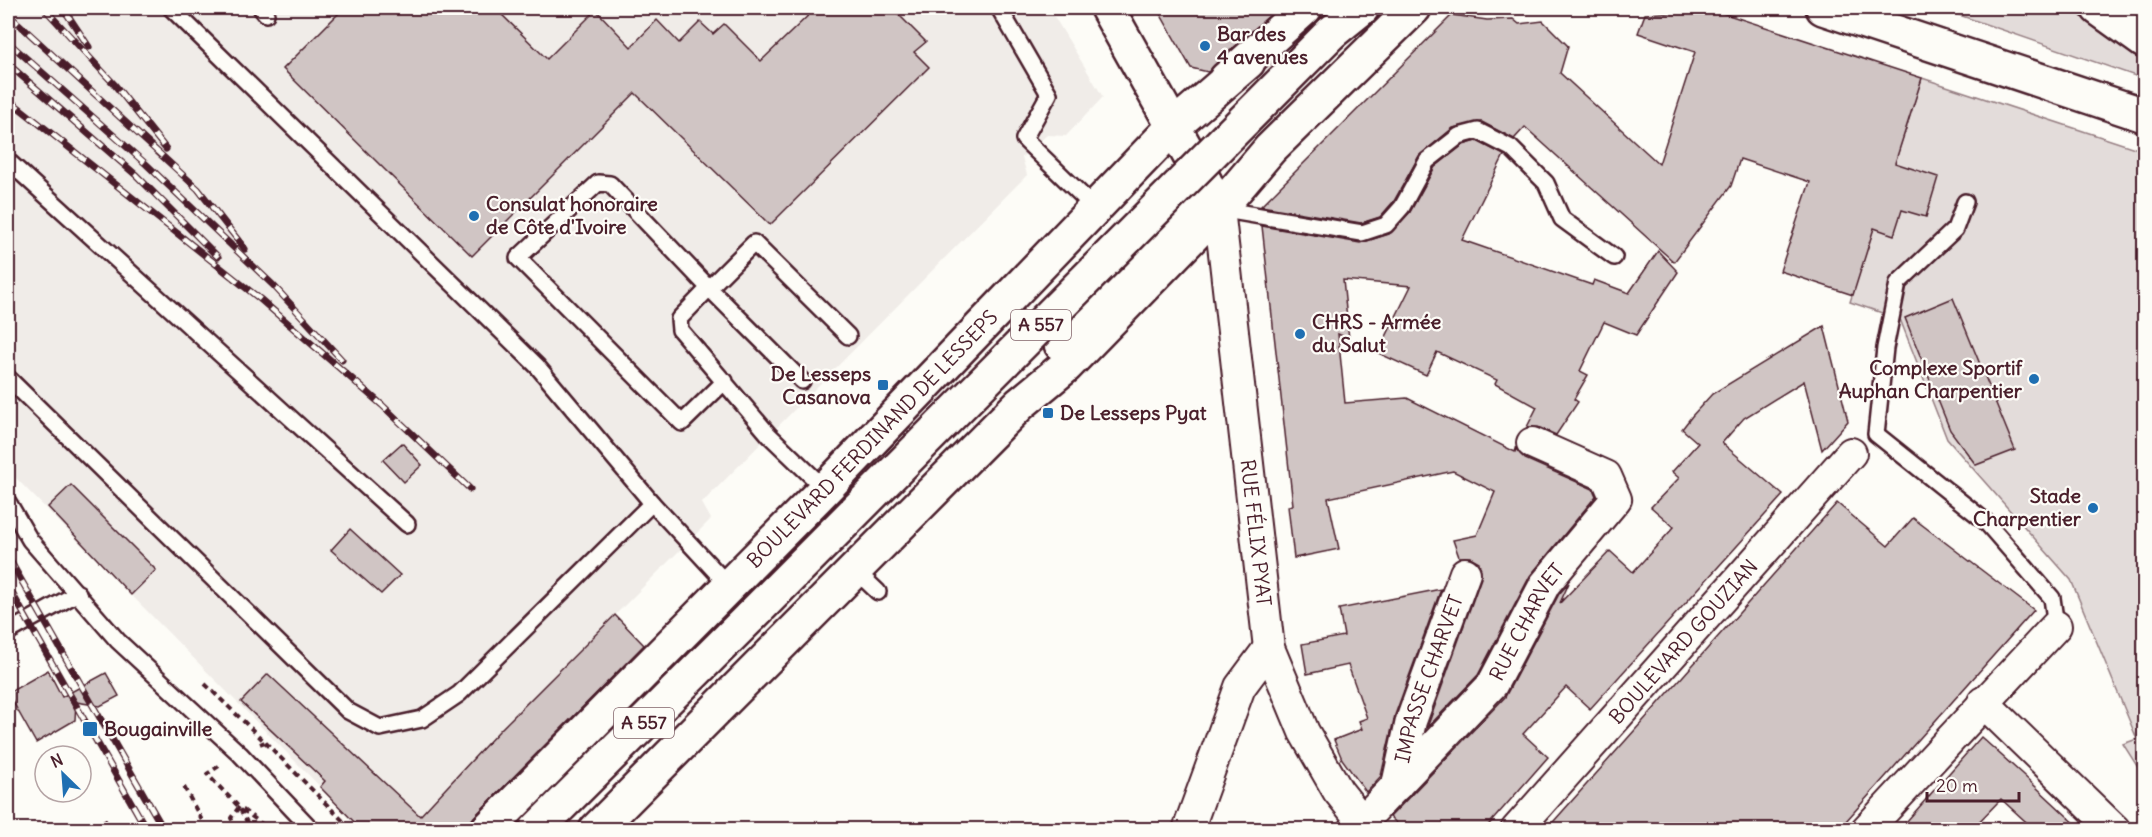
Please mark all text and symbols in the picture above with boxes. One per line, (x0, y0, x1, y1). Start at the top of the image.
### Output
place label: Bar des 4 avenues (1217, 21, 1308, 69)
marker: Bar des 4 avenues (1198, 39, 1212, 53)
place label: Consulat honoraire de Côte d'Ivoire (486, 191, 658, 239)
marker: Consulat honoraire de Côte d'Ivoire (467, 209, 481, 223)
street label: BOULEVARD FERDINAND DE LESSEPS (741, 304, 1003, 573)
place label: CHRS - Armée du Salut (1312, 309, 1442, 357)
road number: A 557 (1011, 310, 1071, 340)
marker: CHRS - Armée du Salut (1293, 327, 1307, 341)
place label: Complexe Sportif Auphan Charpentier (1839, 355, 2023, 403)
place label: De Lesseps Casanova (771, 361, 872, 409)
marker: Complexe Sportif Auphan Charpentier (2027, 372, 2041, 386)
marker: De Lesseps Casanova (876, 378, 890, 392)
place label: De Lesseps Pyat (1060, 400, 1207, 425)
marker: De Lesseps Pyat (1041, 406, 1055, 420)
street label: RUE FÉLIX PYAT (1236, 458, 1277, 608)
place label: Stade Charpentier (1973, 483, 2082, 531)
marker: Stade Charpentier (2086, 501, 2100, 515)
street label: BOULEVARD GOUZIAN (1603, 554, 1763, 729)
street label: RUE CHARVET (1484, 558, 1569, 685)
street label: IMPASSE CHARVET (1389, 591, 1468, 765)
road number: A 557 (614, 708, 674, 738)
place label: Bougainville (104, 716, 213, 741)
marker: Bougainville (81, 720, 99, 738)
north arrow (33, 744, 93, 804)
text: N (47, 749, 66, 772)
scale bar (1927, 765, 2018, 803)
text: 20 m (1936, 774, 1978, 797)

